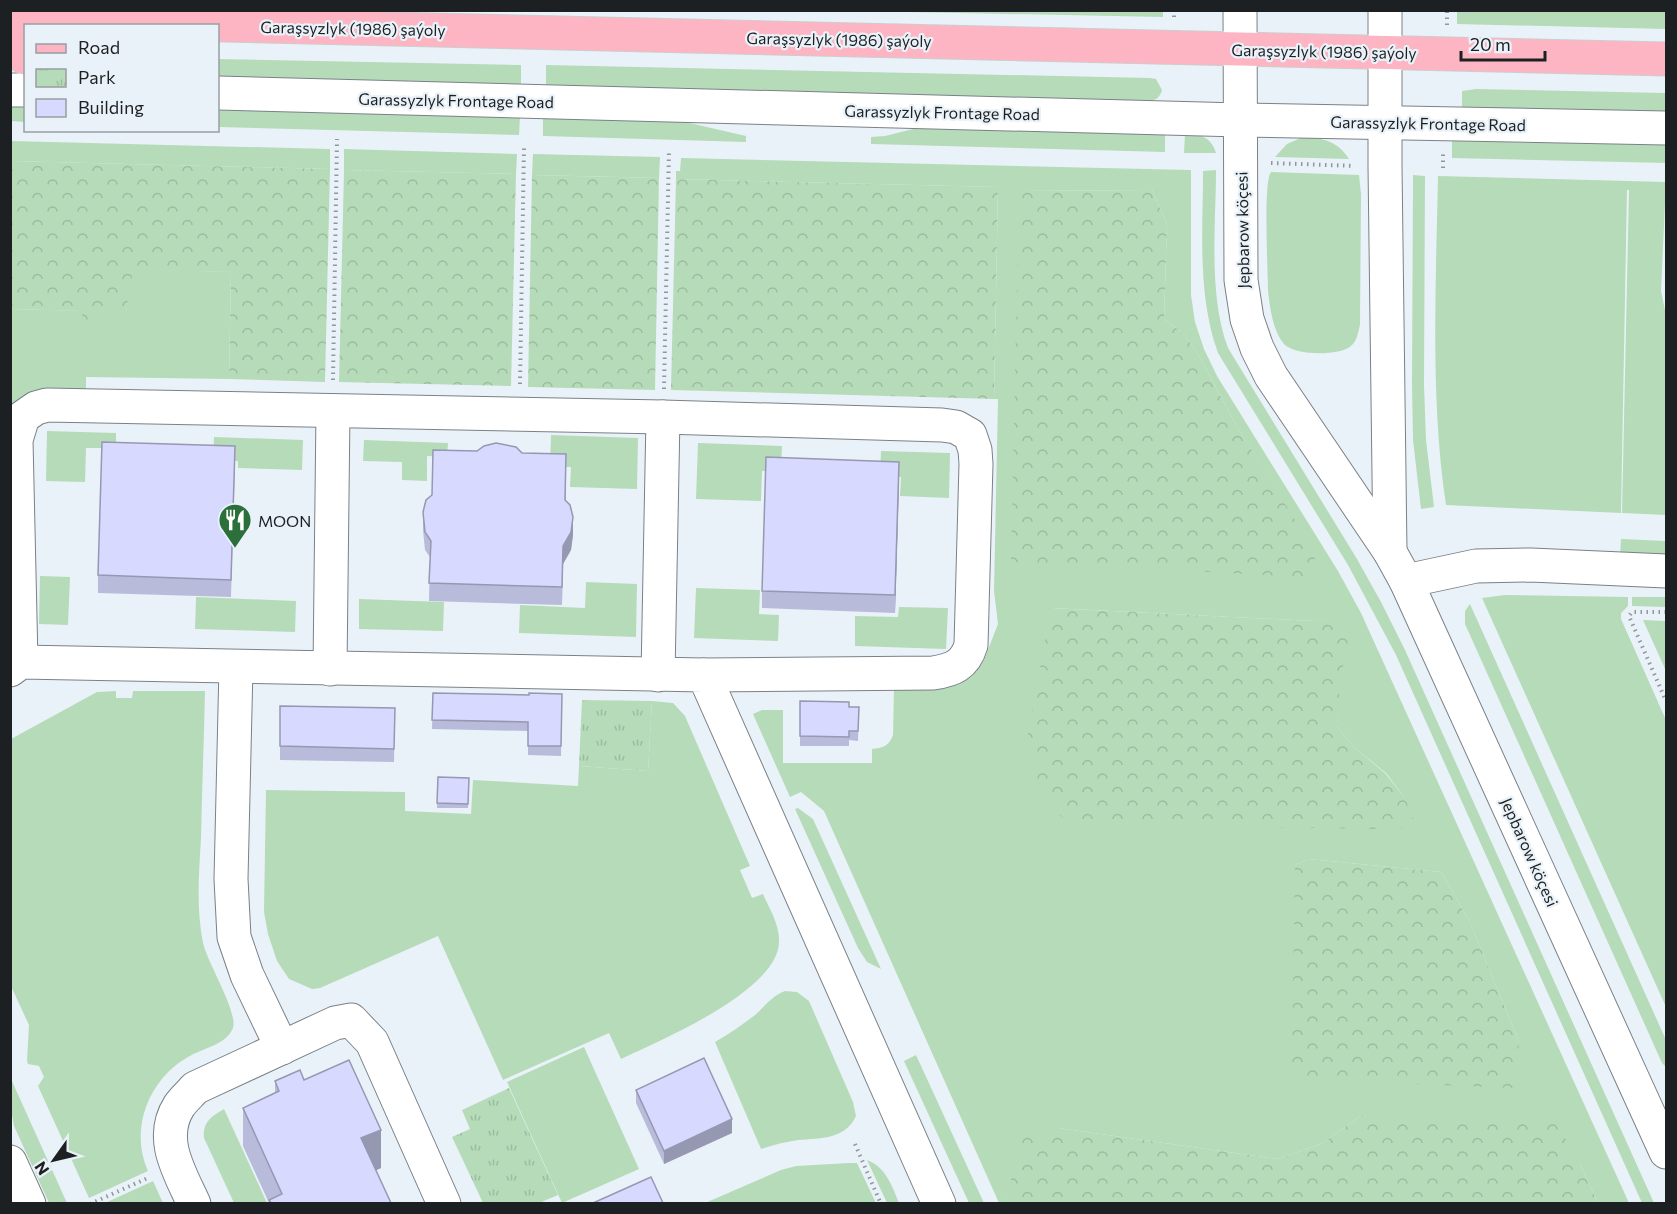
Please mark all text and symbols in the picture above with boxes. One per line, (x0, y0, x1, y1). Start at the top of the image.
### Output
street label: Garaşsyzlyk (1986) şaýoly (260, 17, 446, 39)
legend (24, 24, 219, 132)
scale bar (1461, 24, 1545, 62)
street label: Garaşsyzlyk (1986) şaýoly (746, 28, 932, 50)
text: 20 m (1470, 33, 1511, 55)
text: Road (78, 36, 120, 58)
street label: Garaşsyzlyk (1986) şaýoly (1231, 40, 1417, 62)
text: Park (78, 66, 116, 88)
street label: Garassyzlyk Frontage Road (358, 89, 554, 111)
text: Building (78, 96, 144, 118)
street label: Garassyzlyk Frontage Road (844, 101, 1040, 123)
street label: Garassyzlyk Frontage Road (1330, 112, 1526, 134)
street label: Jepbarow köçesi (1231, 171, 1253, 289)
restaurant icon: MOON (217, 502, 253, 549)
place label: MOON (258, 511, 311, 530)
street label: Jepbarow köçesi (1497, 795, 1563, 909)
north arrow (24, 1130, 84, 1190)
text: N (30, 1158, 52, 1179)

